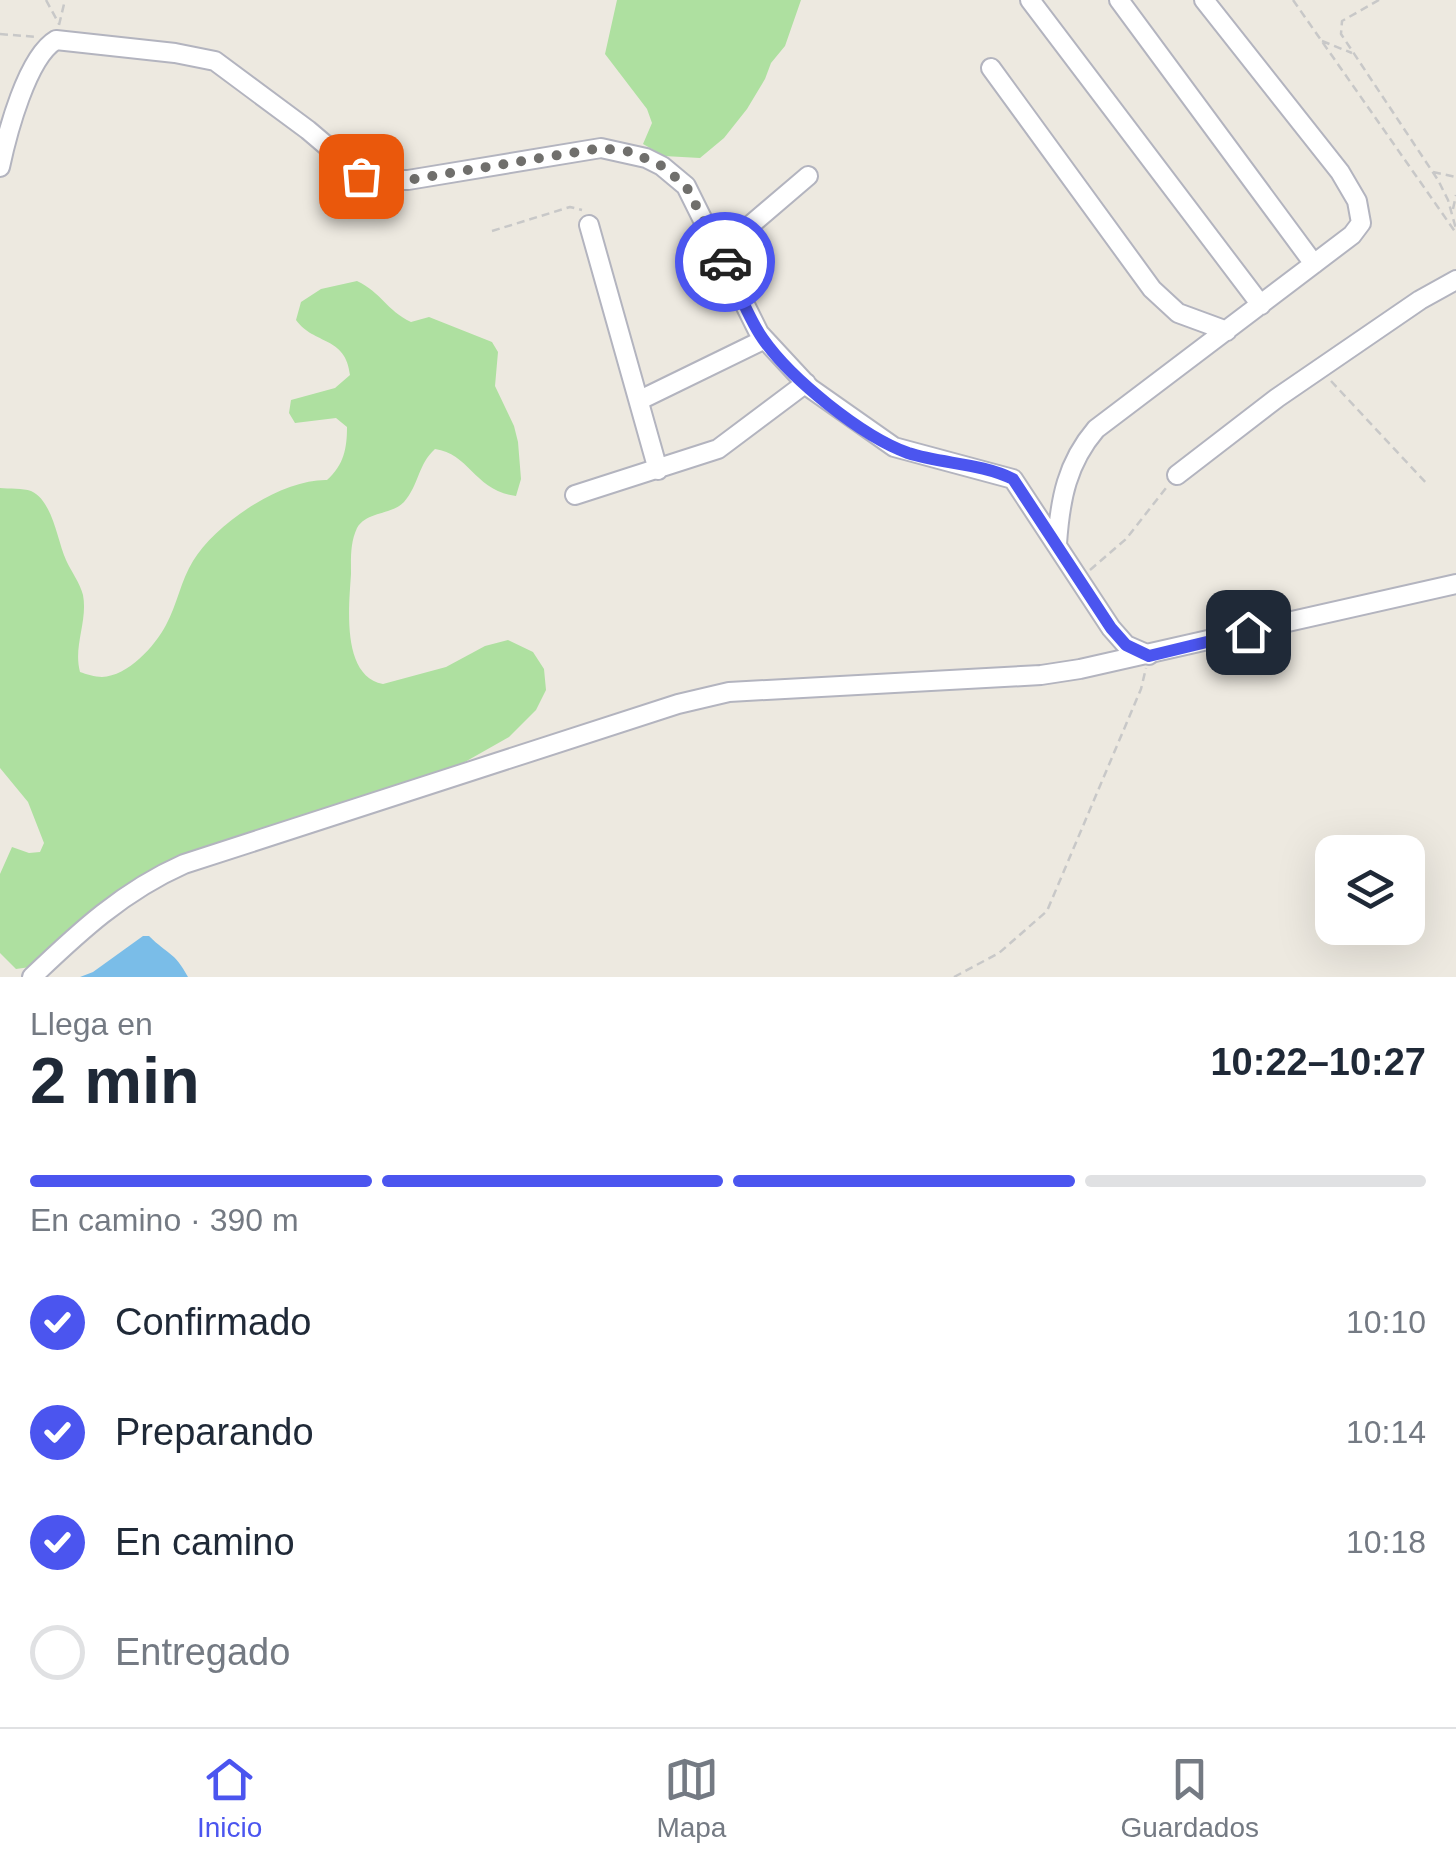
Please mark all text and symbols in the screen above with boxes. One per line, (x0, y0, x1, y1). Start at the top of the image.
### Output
pin (319, 134, 404, 219)
icon: bag (334, 149, 389, 204)
courier (675, 212, 775, 312)
icon: car (698, 235, 753, 290)
pin (1206, 590, 1291, 675)
icon: home (1221, 605, 1276, 660)
map controls (1315, 835, 1425, 945)
button: layers (1315, 835, 1425, 945)
text: Llega en (30, 1006, 153, 1042)
text: 10:22–10:27 (1210, 1041, 1426, 1083)
text: 2 min (30, 1044, 200, 1117)
text: En camino · 390 m (30, 1202, 299, 1238)
icon: check (30, 1295, 85, 1350)
text: Confirmado (115, 1301, 311, 1343)
text: 10:10 (1346, 1304, 1426, 1340)
icon: check (30, 1405, 85, 1460)
text: Preparando (115, 1411, 314, 1453)
text: 10:14 (1346, 1414, 1426, 1450)
icon: check (30, 1515, 85, 1570)
text: En camino (115, 1521, 295, 1563)
text: 10:18 (1346, 1524, 1426, 1560)
text: Entregado (115, 1631, 290, 1673)
tab: Inicio (197, 1752, 262, 1844)
tab: Mapa (656, 1752, 726, 1844)
tab: Guardados (1120, 1752, 1259, 1844)

